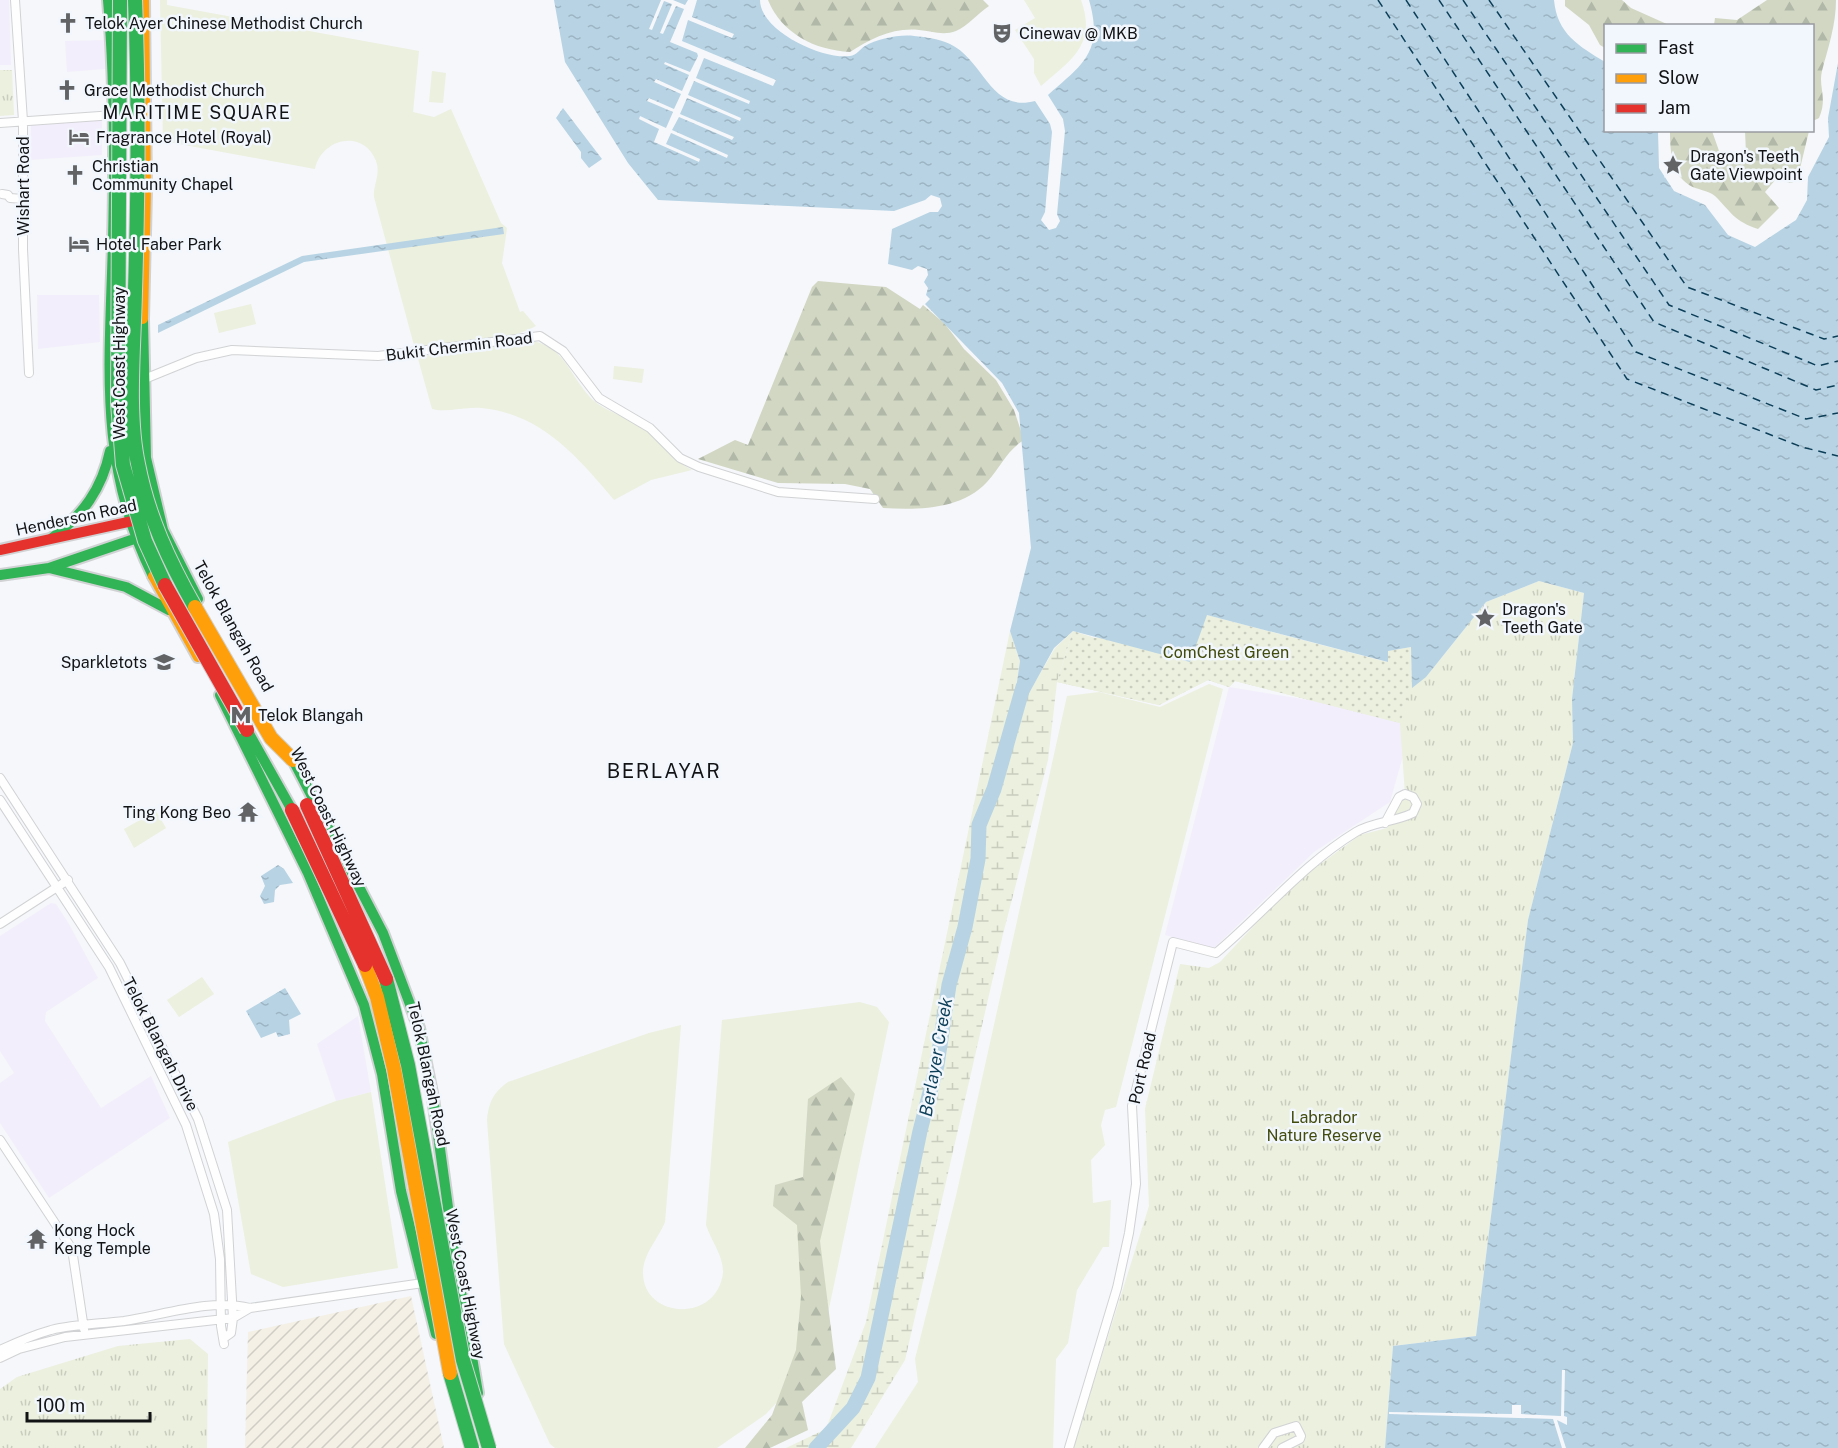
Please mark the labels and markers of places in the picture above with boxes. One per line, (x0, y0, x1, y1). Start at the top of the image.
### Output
church icon: Telok Ayer Chinese Methodist Church (56, 11, 80, 35)
place label: Telok Ayer Chinese Methodist Church (85, 14, 363, 33)
theatre icon: Cinewav @ MKB (990, 21, 1014, 45)
place label: Cinewav @ MKB (1019, 24, 1138, 43)
church icon: Grace Methodist Church (55, 78, 79, 102)
place label: Grace Methodist Church (84, 81, 265, 100)
hotel icon: Fragrance Hotel (Royal) (67, 125, 91, 149)
place label: Fragrance Hotel (Royal) (96, 128, 272, 147)
place label: Dragon's Teeth Gate Viewpoint (1690, 147, 1803, 184)
place icon: Dragon's Teeth Gate Viewpoint (1661, 153, 1685, 177)
place label: Christian Community Chapel (92, 157, 234, 194)
church icon: Christian Community Chapel (63, 163, 87, 187)
hotel icon: Hotel Faber Park (67, 232, 91, 256)
place label: Hotel Faber Park (96, 235, 222, 254)
place label: Dragon's Teeth Gate (1502, 600, 1583, 637)
place icon: Dragon's Teeth Gate (1473, 606, 1497, 630)
school or university icon: Sparkletots (152, 650, 176, 674)
place label: Sparkletots (61, 653, 147, 672)
metro station icon: Telok Blangah (229, 703, 253, 727)
place label: Telok Blangah (258, 706, 363, 725)
temple icon: Ting Kong Beo (236, 800, 260, 824)
place label: Ting Kong Beo (123, 803, 231, 822)
place label: Kong Hock Keng Temple (54, 1221, 151, 1258)
temple icon: Kong Hock Keng Temple (25, 1227, 49, 1251)

